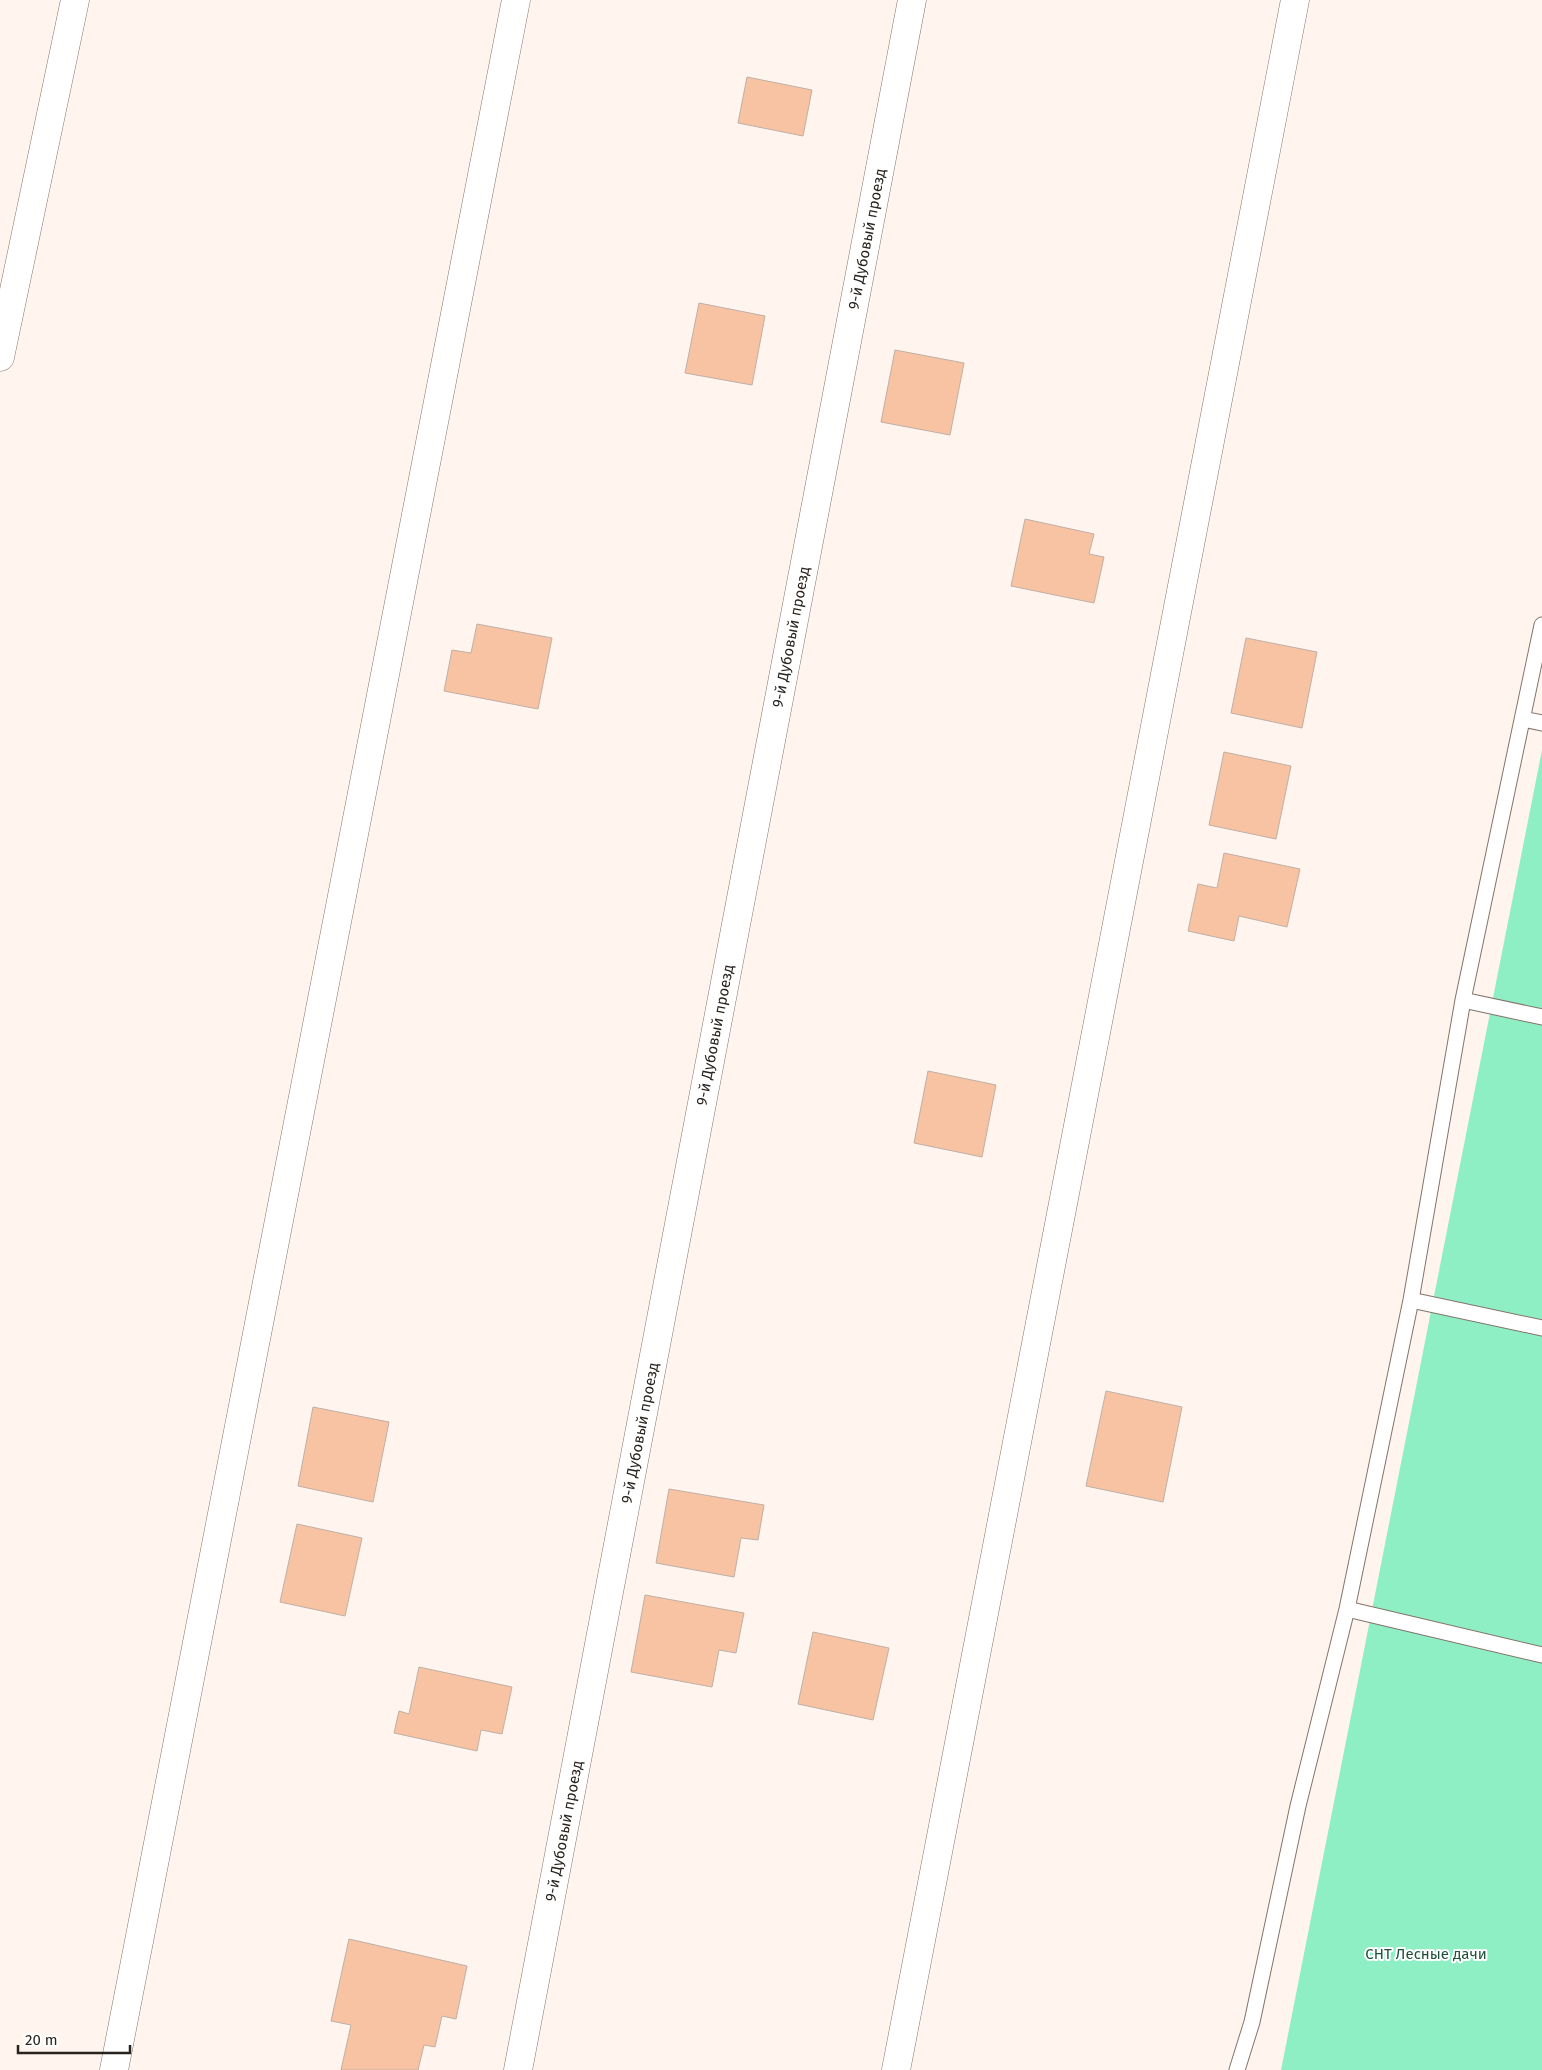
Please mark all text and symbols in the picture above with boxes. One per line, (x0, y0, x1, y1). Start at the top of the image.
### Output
street label: 9-й Дубовый проезд (844, 167, 890, 311)
street label: 9-й Дубовый проезд (768, 565, 814, 709)
street label: 9-й Дубовый проезд (692, 963, 738, 1107)
street label: 9-й Дубовый проезд (617, 1361, 663, 1505)
street label: 9-й Дубовый проезд (541, 1759, 587, 1903)
park label: СНТ Лесные дачи (1365, 1945, 1487, 1963)
scale bar (18, 2022, 130, 2054)
text: 20 m (25, 2031, 58, 2049)

